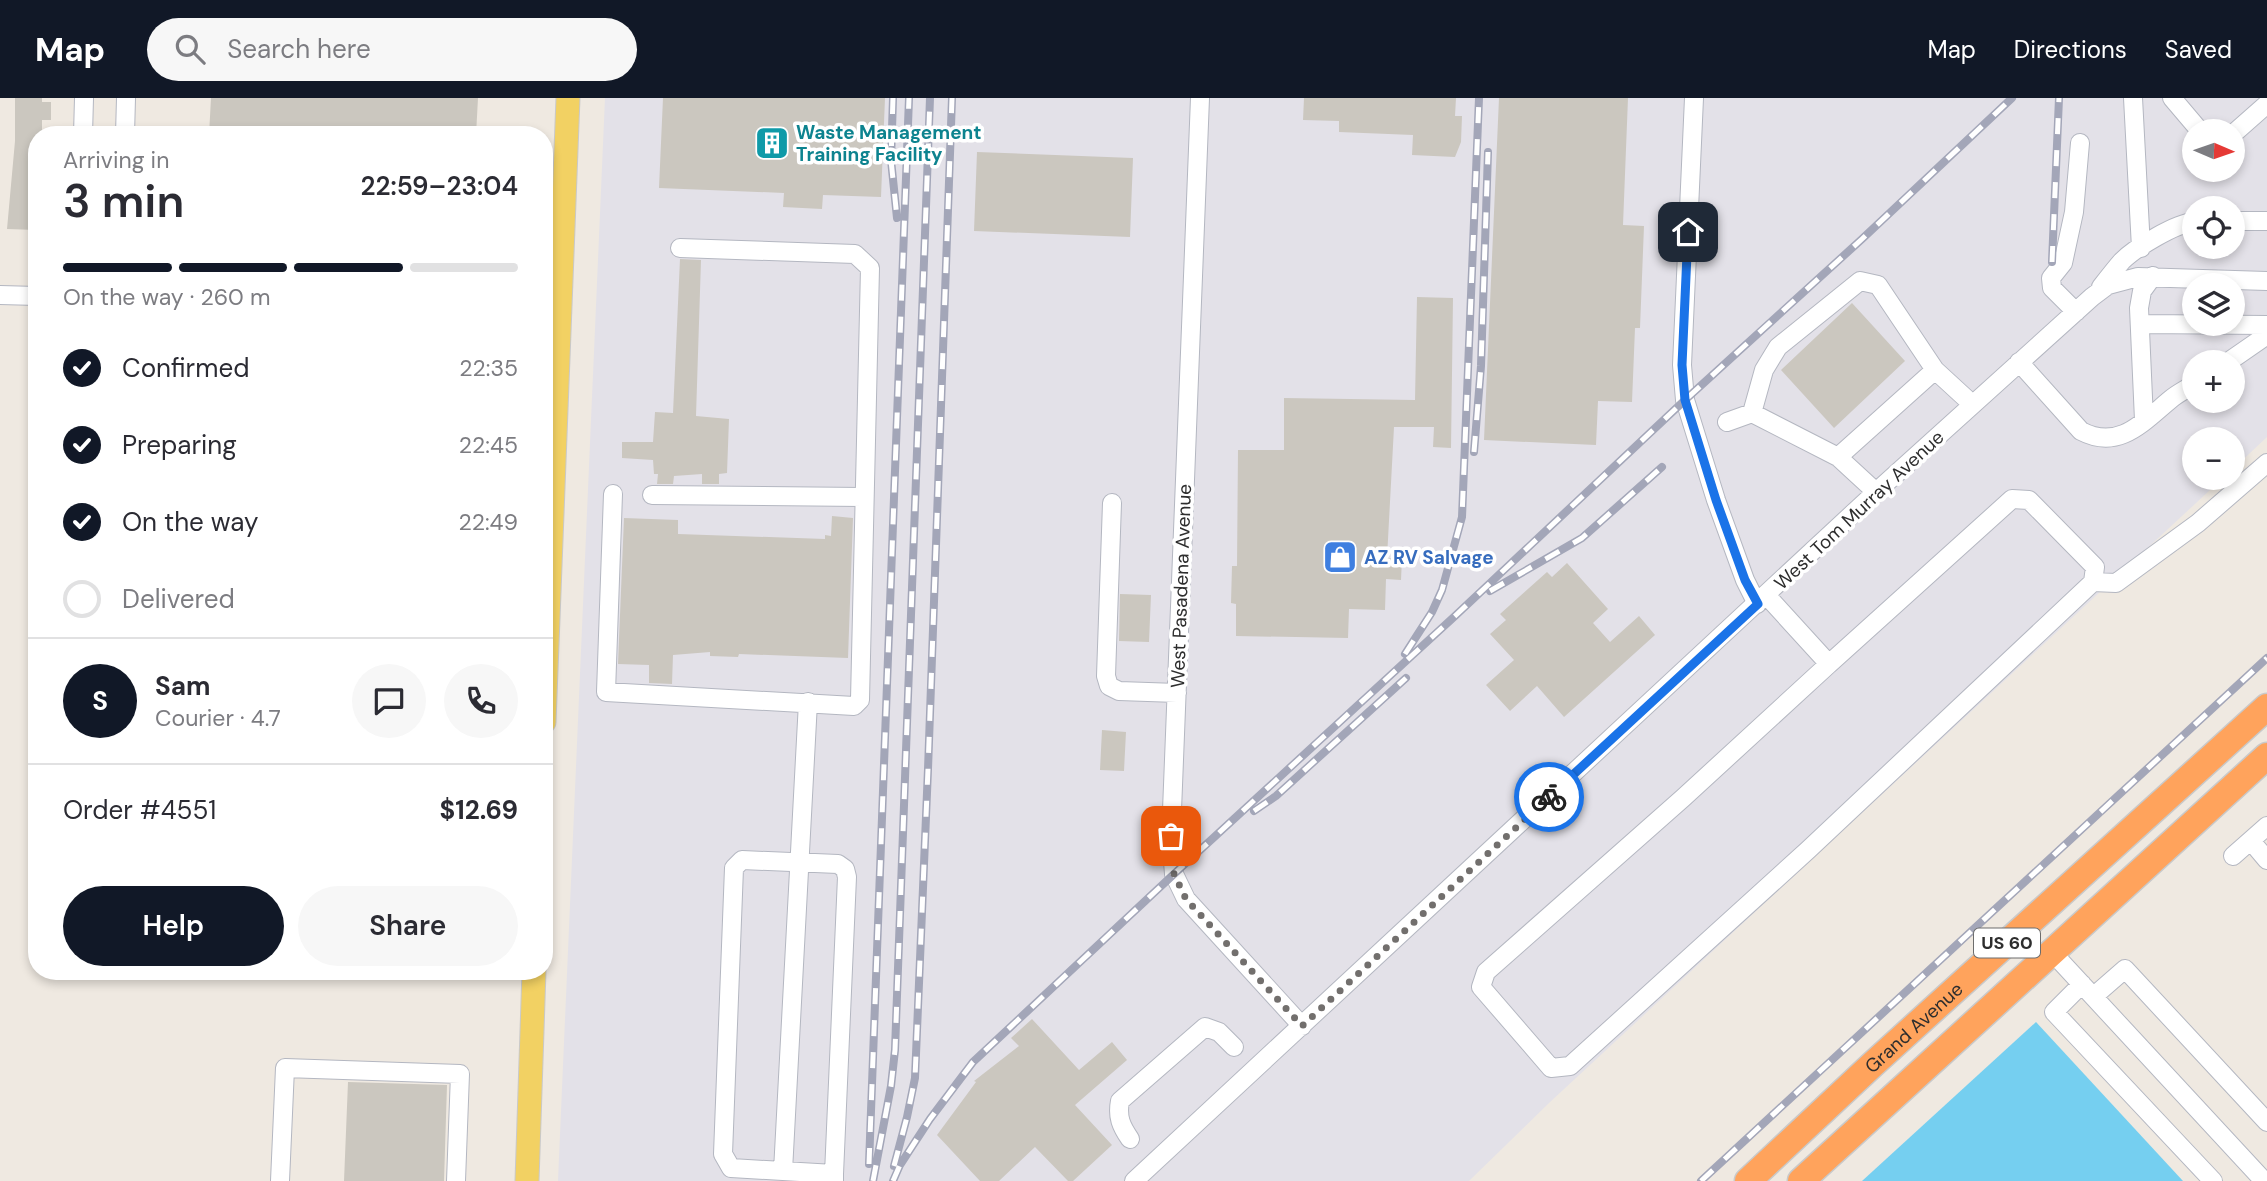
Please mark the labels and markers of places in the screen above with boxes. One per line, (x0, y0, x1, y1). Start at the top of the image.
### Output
place label: Waste Management Training Facility (796, 120, 982, 167)
building icon: Waste Management Training Facility (753, 124, 791, 162)
pin (1658, 202, 1718, 262)
shop icon: AZ RV Salvage (1321, 538, 1359, 576)
place label: AZ RV Salvage (1364, 545, 1494, 570)
pin (1141, 806, 1201, 866)

